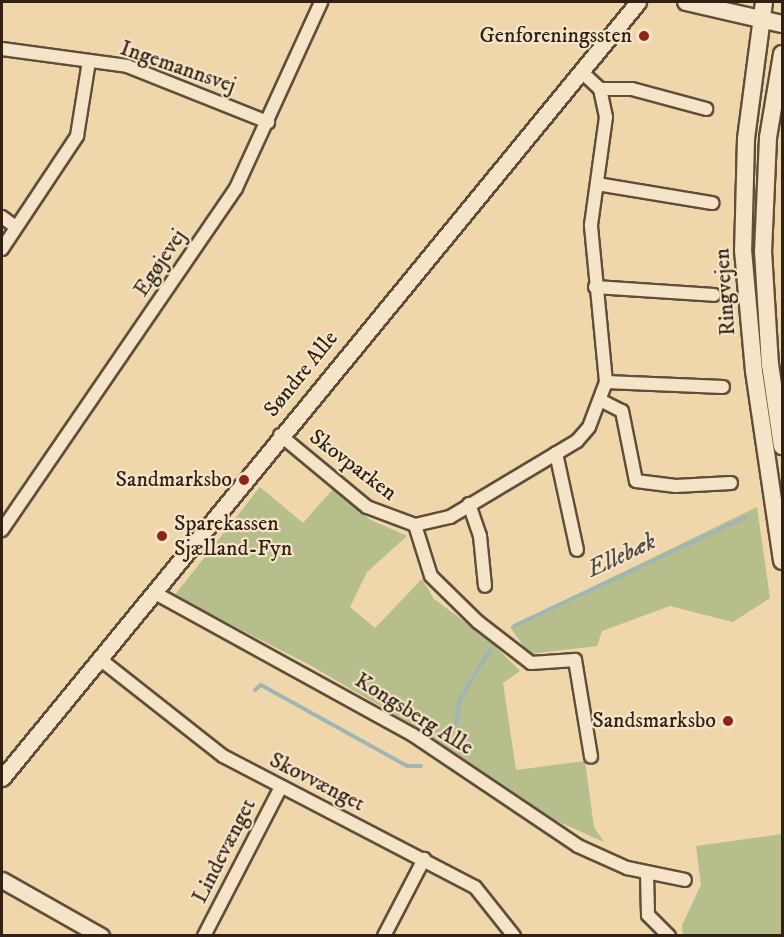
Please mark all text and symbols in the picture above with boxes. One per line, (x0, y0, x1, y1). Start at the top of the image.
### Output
place label: Genforeningssten (479, 23, 632, 49)
marker: Genforeningssten (637, 29, 651, 43)
street label: Ingemannsvej (117, 35, 239, 99)
street label: Egøjevej (128, 224, 192, 302)
street label: Ringvejen (709, 247, 741, 337)
street label: Søndre Alle (258, 326, 344, 422)
street label: Skovparken (304, 424, 402, 506)
place label: Sandmarksbo (116, 467, 232, 493)
marker: Sandmarksbo (237, 473, 251, 487)
place label: Sparekassen Sjælland-Fyn (174, 510, 292, 562)
water label: Ellebæk (583, 528, 661, 584)
marker: Sparekassen Sjælland-Fyn (155, 529, 169, 543)
street label: Kongsberg Alle (350, 667, 478, 761)
place label: Sandsmarksbo (592, 708, 716, 734)
marker: Sandsmarksbo (721, 714, 735, 728)
street label: Skovvænget (265, 747, 369, 817)
street label: Lindevænget (186, 794, 262, 908)

